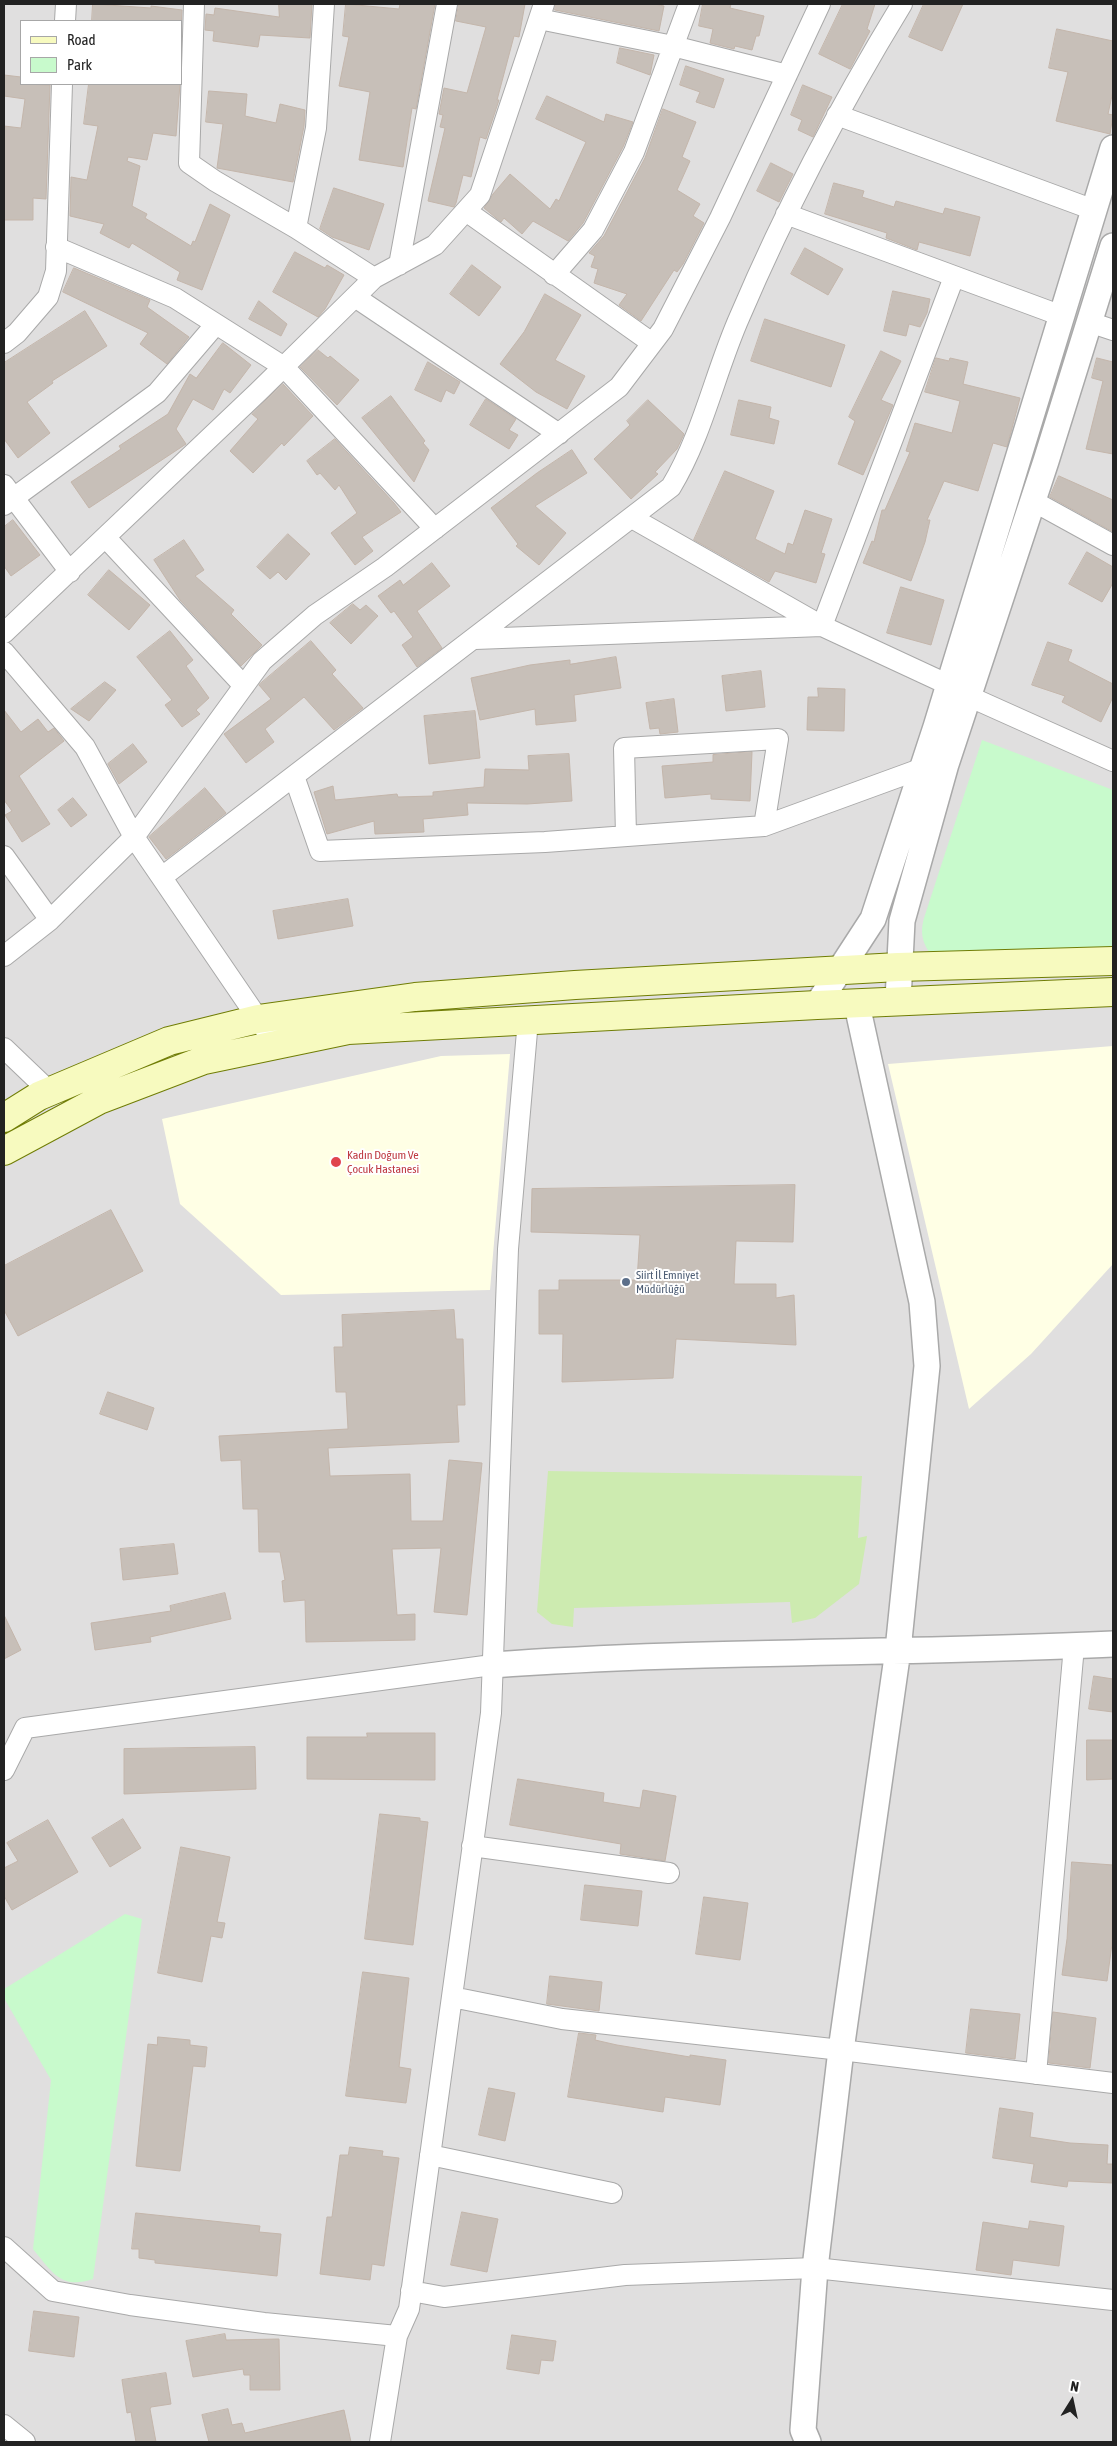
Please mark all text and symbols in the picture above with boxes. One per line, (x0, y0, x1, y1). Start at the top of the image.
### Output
legend (20, 20, 182, 85)
text: Road (67, 31, 96, 48)
text: Park (67, 56, 92, 73)
place label: Kadın Doğum Ve Çocuk Hastanesi (347, 1148, 419, 1176)
marker: Kadın Doğum Ve Çocuk Hastanesi (329, 1155, 343, 1169)
place label: Siirt İl Emniyet Müdürlüğü (636, 1268, 699, 1296)
marker: Siirt İl Emniyet Müdürlüğü (620, 1276, 632, 1288)
north arrow (1047, 2376, 1097, 2426)
text: N (1069, 2378, 1080, 2395)

